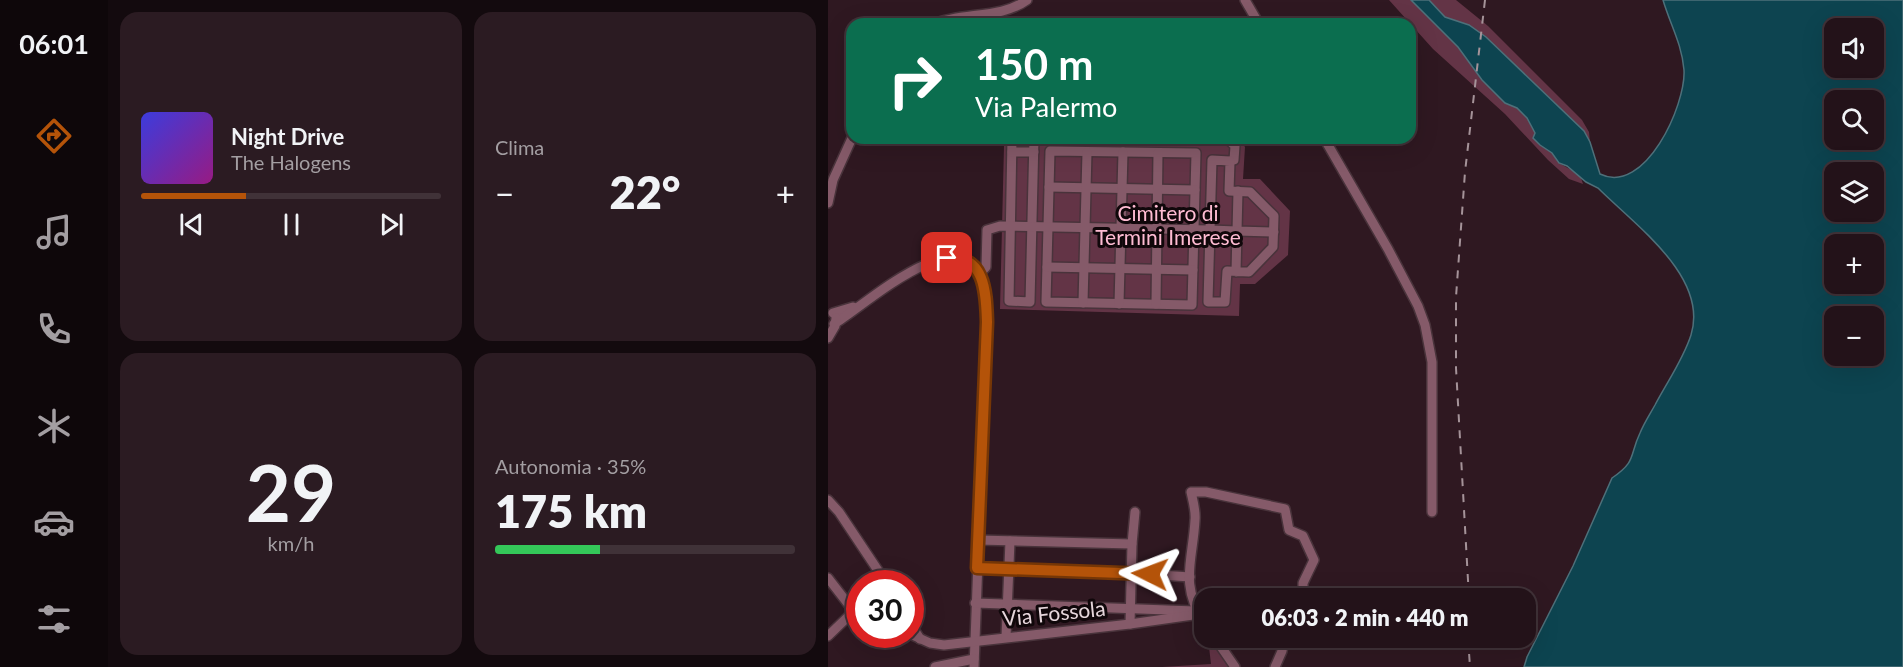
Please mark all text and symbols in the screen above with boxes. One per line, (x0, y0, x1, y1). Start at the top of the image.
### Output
map controls (1824, 18, 1884, 366)
button: sound (1824, 18, 1884, 78)
text: 06:01 (19, 27, 89, 60)
text: 150 m (975, 39, 1093, 89)
icon: right (876, 42, 954, 120)
text: Via Palermo (975, 90, 1117, 123)
button: search (1824, 90, 1884, 150)
icon: directions (33, 115, 75, 157)
text: Night Drive (231, 123, 344, 150)
text: Clima (495, 135, 544, 159)
text: The Halogens (231, 150, 351, 174)
button: layers (1824, 162, 1884, 222)
text: 22° (610, 165, 680, 219)
text: − (495, 173, 514, 213)
text: + (776, 173, 795, 213)
park label: Cimitero di Termini Imerese (1095, 200, 1241, 249)
icon: previous (175, 208, 208, 241)
icon: pause (275, 208, 308, 241)
icon: next (375, 208, 408, 241)
icon: music (33, 211, 75, 253)
pin (921, 232, 972, 283)
button: + (1824, 234, 1884, 294)
icon: arrive (930, 241, 963, 274)
button: − (1824, 306, 1884, 366)
icon: phone (33, 308, 75, 350)
icon: climate (33, 405, 75, 447)
text: 29 (246, 445, 336, 539)
text: Autonomia · 35% (495, 454, 646, 478)
text: 175 km (495, 484, 647, 538)
icon: car (33, 501, 75, 543)
text: km/h (268, 531, 314, 555)
position arrow (1118, 542, 1182, 606)
speed limit sign: 30 (846, 570, 924, 648)
street label: Via Fossola (1001, 595, 1107, 630)
icon: filters (33, 598, 75, 640)
text: 06:03 · 2 min · 440 m (1262, 604, 1468, 631)

